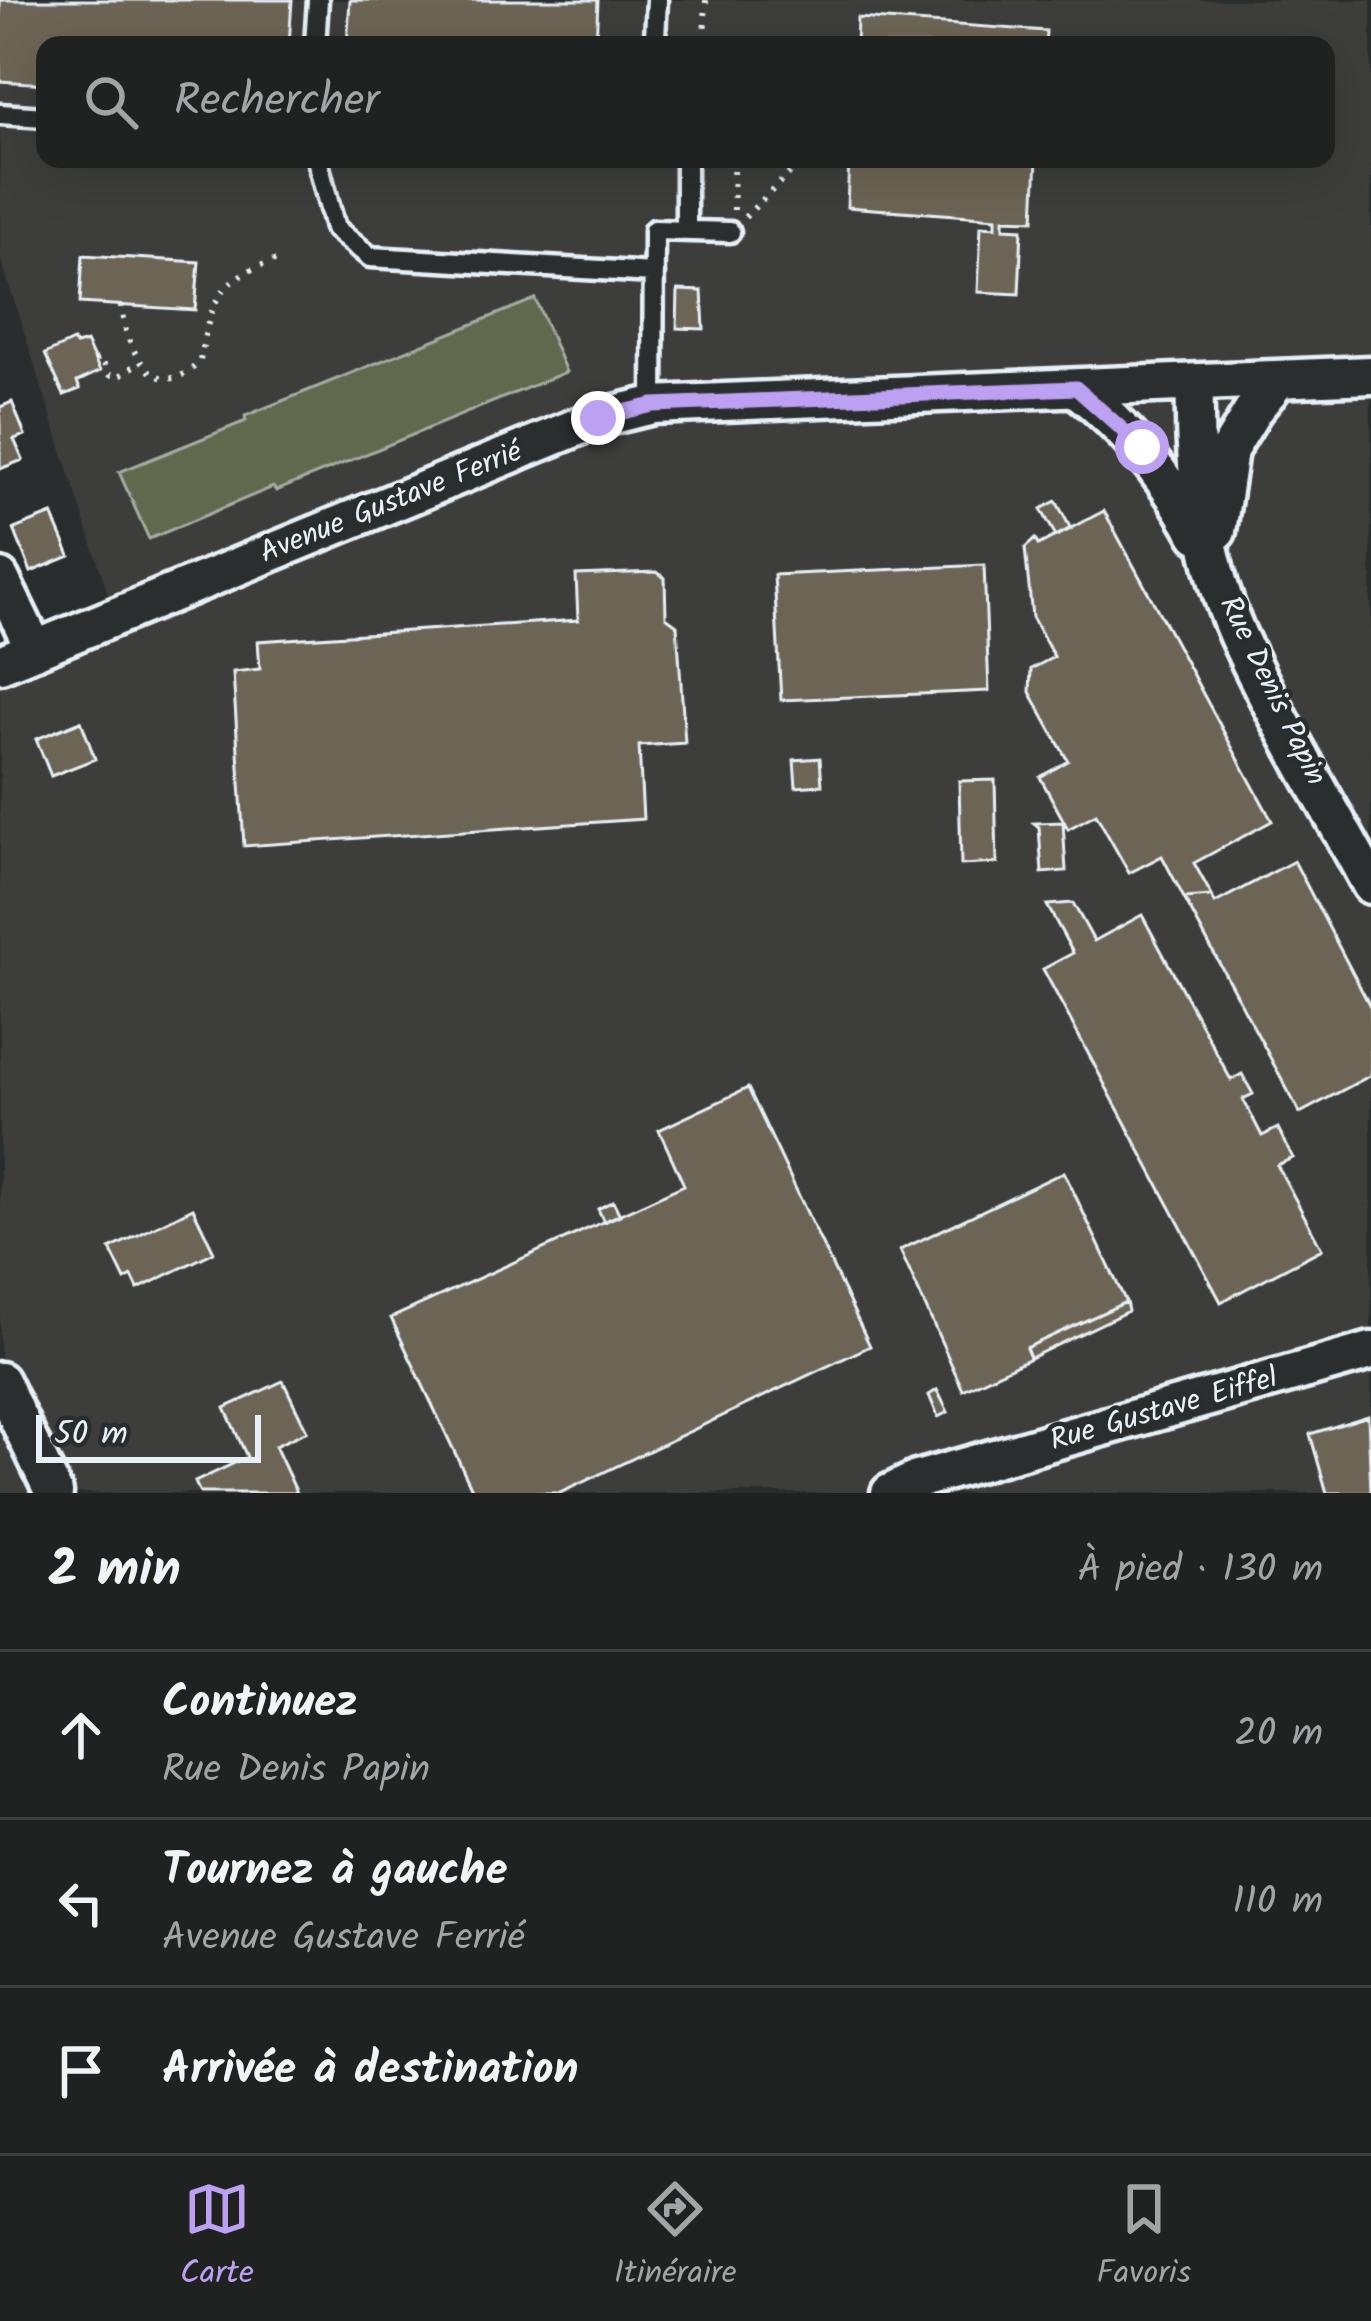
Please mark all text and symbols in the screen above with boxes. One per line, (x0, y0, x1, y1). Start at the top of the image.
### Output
search box (36, 36, 1335, 168)
text: Rechercher (174, 66, 379, 138)
icon: search (78, 69, 144, 135)
route end (571, 391, 625, 445)
route start (1115, 420, 1169, 474)
street label: Avenue Gustave Ferrié (253, 428, 531, 578)
street label: Rue Denis Papin (1205, 588, 1339, 794)
street label: Rue Gustave Eiffel (1044, 1355, 1284, 1465)
scale bar (36, 1409, 261, 1462)
text: 50 m (54, 1409, 128, 1462)
text: 2 min (48, 1531, 181, 1612)
text: À pied · 130 m (1077, 1540, 1323, 1602)
text: Continuez (162, 1668, 358, 1740)
icon: ahead (48, 1702, 114, 1768)
text: 20 m (1234, 1704, 1323, 1766)
text: Rue Denis Papin (162, 1740, 430, 1802)
text: Tournez à gauche (162, 1836, 507, 1908)
icon: left (48, 1870, 114, 1936)
text: 110 m (1232, 1872, 1323, 1934)
text: Avenue Gustave Ferrié (162, 1908, 525, 1970)
text: Arrivée à destination (162, 2035, 579, 2107)
icon: arrive (48, 2038, 114, 2104)
tab: Carte (180, 2176, 254, 2301)
tab: Itinéraire (614, 2176, 737, 2301)
tab: Favoris (1097, 2176, 1191, 2301)

